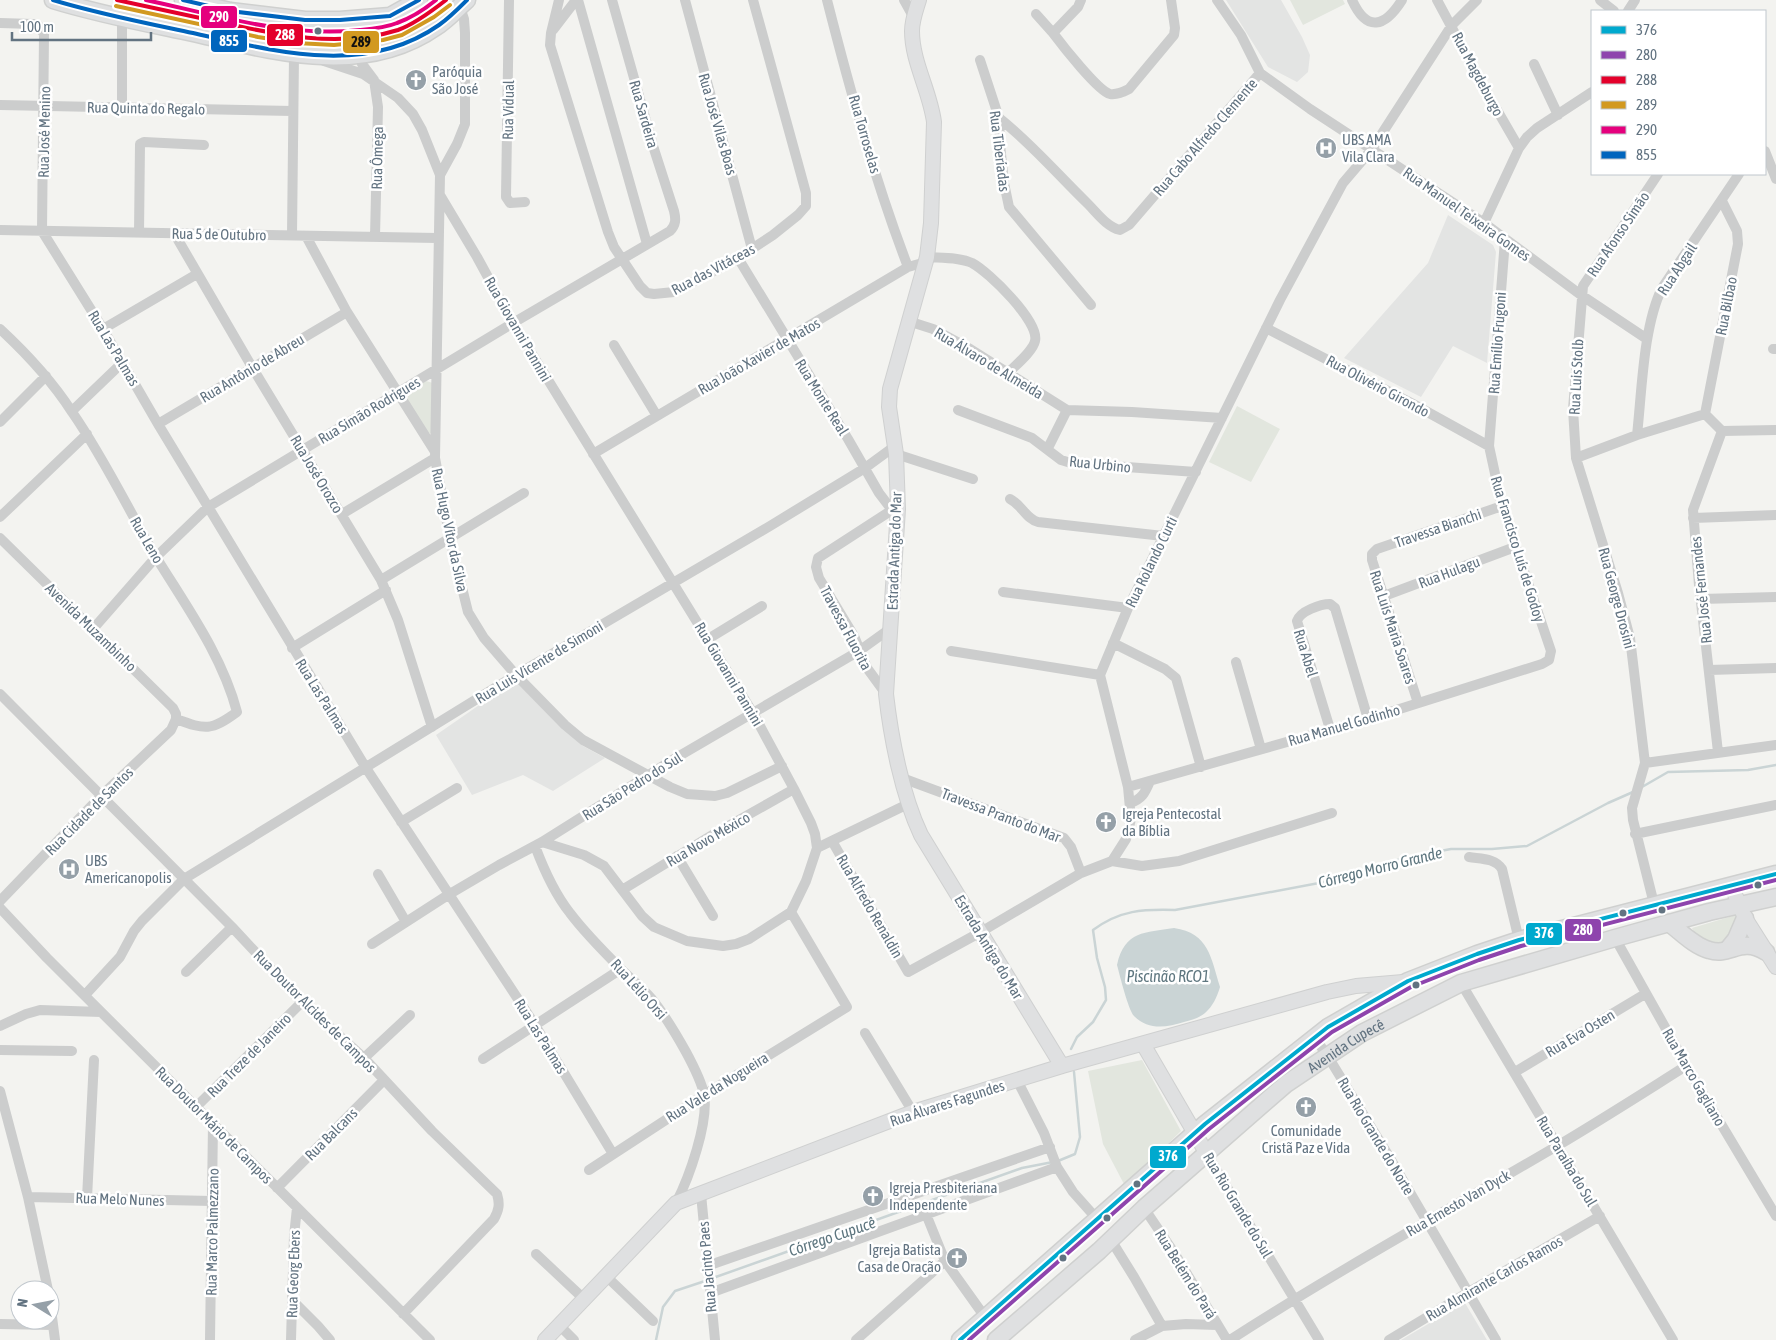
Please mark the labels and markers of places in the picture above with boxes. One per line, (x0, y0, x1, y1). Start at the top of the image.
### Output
unlabelled marker (313, 26, 323, 36)
place label: Paróquia São José (432, 63, 482, 97)
church icon: Paróquia São José (404, 68, 428, 92)
place label: UBS AMA Vila Clara (1342, 131, 1395, 165)
hospital icon: UBS AMA Vila Clara (1314, 136, 1338, 160)
place label: Igreja Pentecostal da Bíblia (1122, 805, 1221, 839)
church icon: Igreja Pentecostal da Bíblia (1094, 810, 1118, 834)
place label: UBS Americanopolis (85, 852, 172, 886)
hospital icon: UBS Americanopolis (57, 857, 81, 881)
unlabelled marker (1753, 880, 1763, 890)
unlabelled marker (1657, 905, 1667, 915)
unlabelled marker (1618, 908, 1628, 918)
unlabelled marker (1411, 980, 1421, 990)
church icon: Comunidade Cristã Paz e Vida (1294, 1095, 1318, 1119)
place label: Comunidade Cristã Paz e Vida (1262, 1122, 1350, 1156)
place label: Igreja Presbiteriana Independente (889, 1179, 998, 1213)
unlabelled marker (1132, 1179, 1142, 1189)
church icon: Igreja Presbiteriana Independente (861, 1184, 885, 1208)
unlabelled marker (1102, 1213, 1112, 1223)
place label: Igreja Batista Casa de Oração (858, 1241, 941, 1275)
church icon: Igreja Batista Casa de Oração (945, 1246, 969, 1270)
unlabelled marker (1058, 1253, 1068, 1263)

